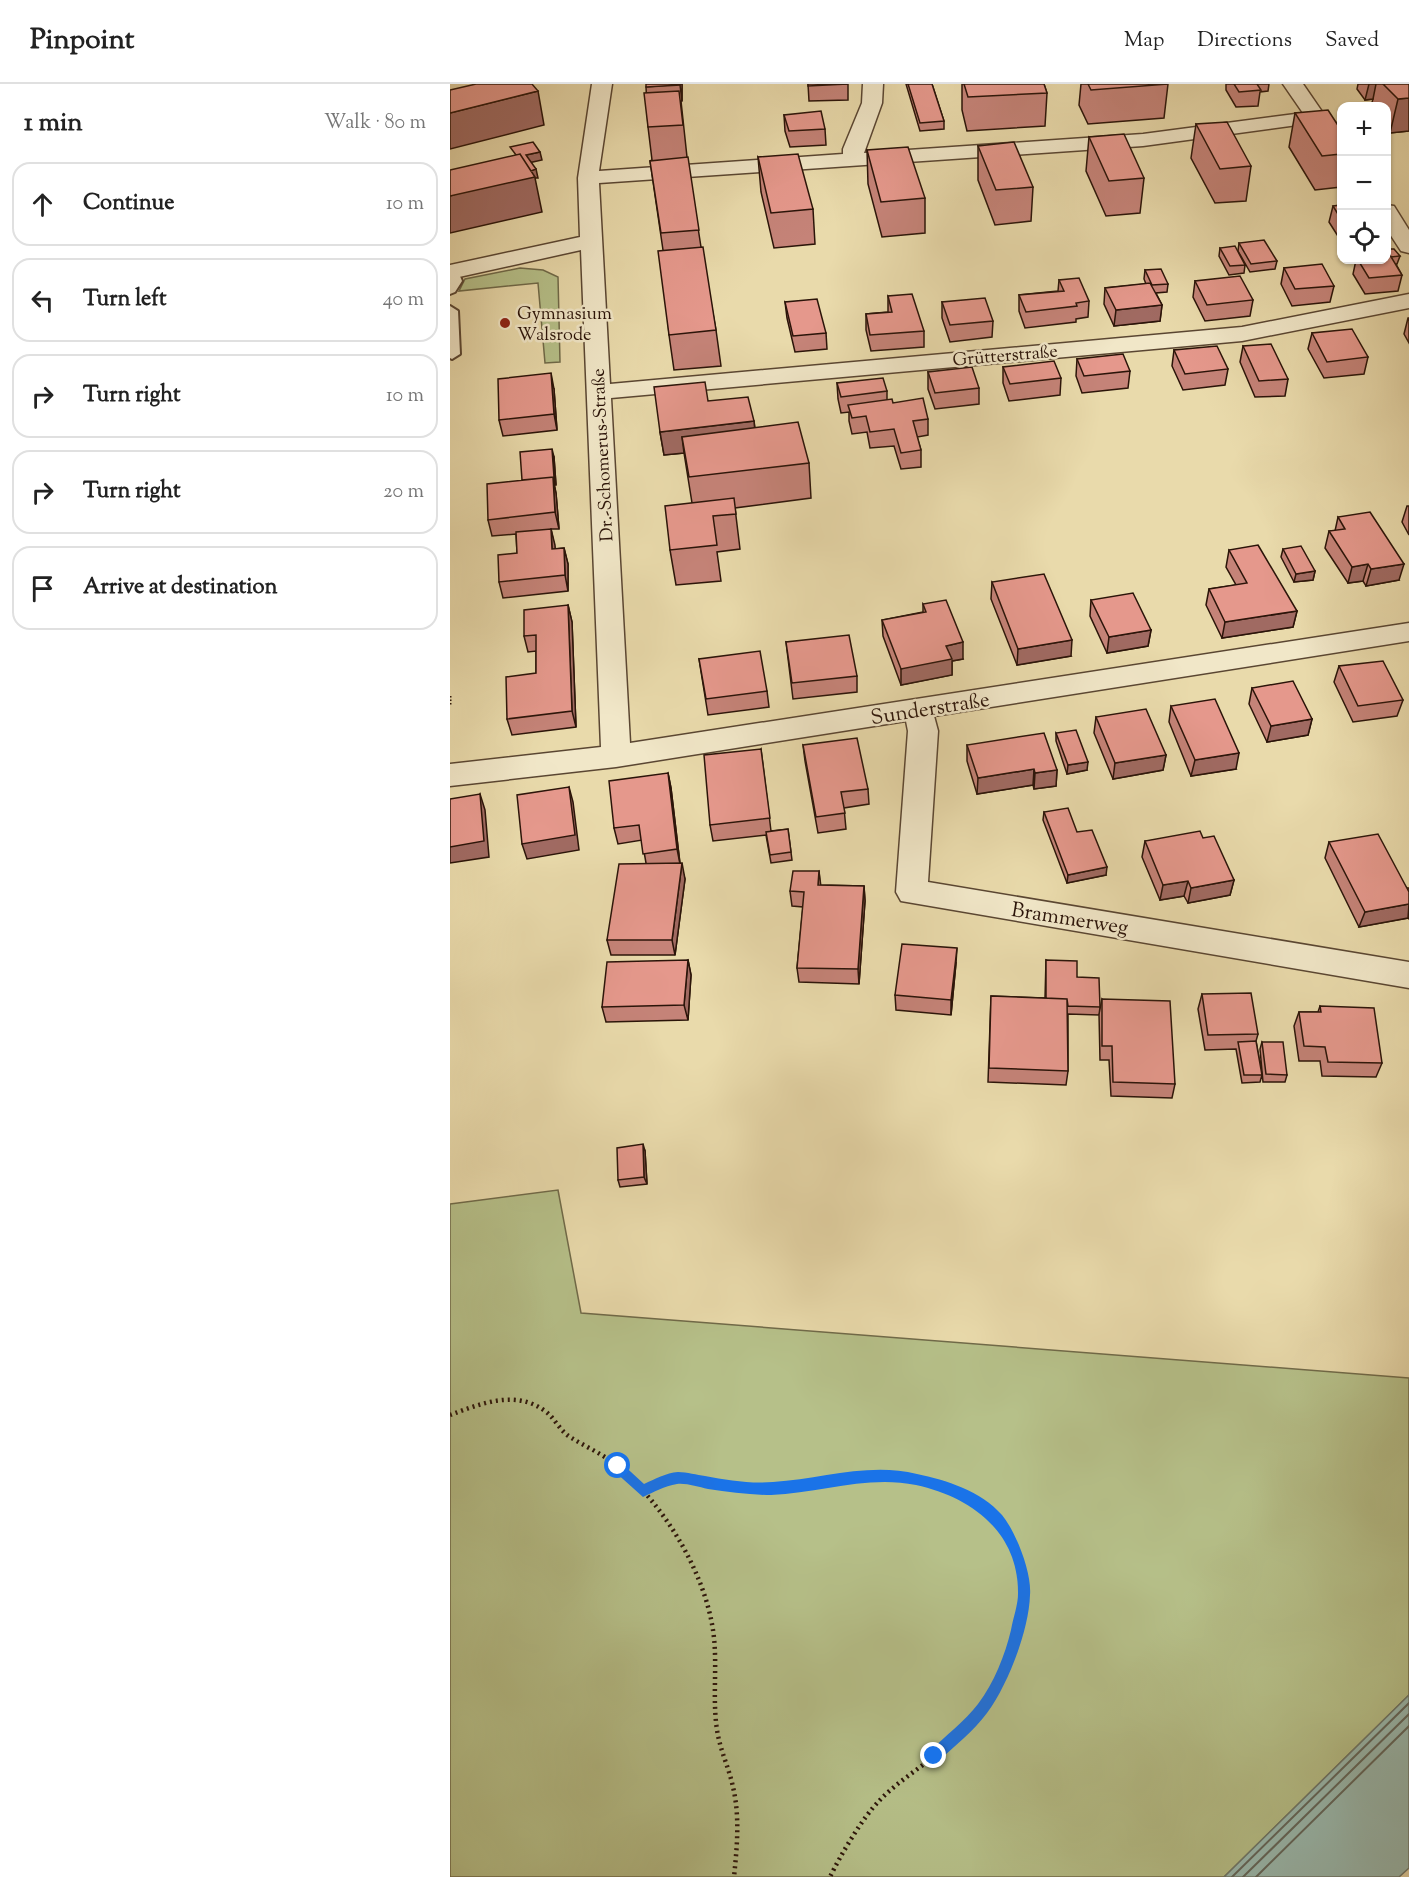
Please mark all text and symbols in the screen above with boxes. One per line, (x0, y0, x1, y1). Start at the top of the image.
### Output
text: Pinpoint (30, 21, 134, 61)
text: Map (1124, 26, 1164, 56)
text: Directions (1197, 26, 1292, 56)
text: Saved (1325, 26, 1379, 56)
map controls (1337, 102, 1391, 264)
button: + (1337, 102, 1391, 156)
text: 1 min (24, 105, 83, 142)
text: Walk · 80 m (324, 109, 426, 138)
button: − (1337, 156, 1391, 210)
icon: ahead (26, 188, 59, 221)
text: Continue (83, 188, 174, 220)
text: 10 m (386, 190, 424, 219)
button: locate (1337, 210, 1391, 264)
icon: left (26, 284, 59, 317)
text: Turn left (83, 284, 166, 316)
text: 40 m (383, 286, 424, 315)
place label: Gymnasium Walsrode (517, 302, 612, 349)
marker: Gymnasium Walsrode (498, 316, 512, 330)
street label: Grütterstraße (952, 339, 1059, 375)
street label: Dr.-Schomerus-Straße (586, 368, 622, 542)
icon: right (26, 380, 59, 413)
text: Turn right (83, 380, 180, 412)
text: 10 m (386, 382, 424, 411)
icon: right (26, 476, 59, 509)
text: Turn right (83, 476, 180, 508)
text: 20 m (383, 478, 424, 507)
icon: arrive (26, 572, 59, 605)
text: Arrive at destination (83, 572, 278, 604)
street label: Sunderstraße (869, 686, 992, 734)
street label: Brammerweg (1009, 896, 1130, 944)
route start (604, 1452, 630, 1478)
route end (920, 1742, 946, 1768)

